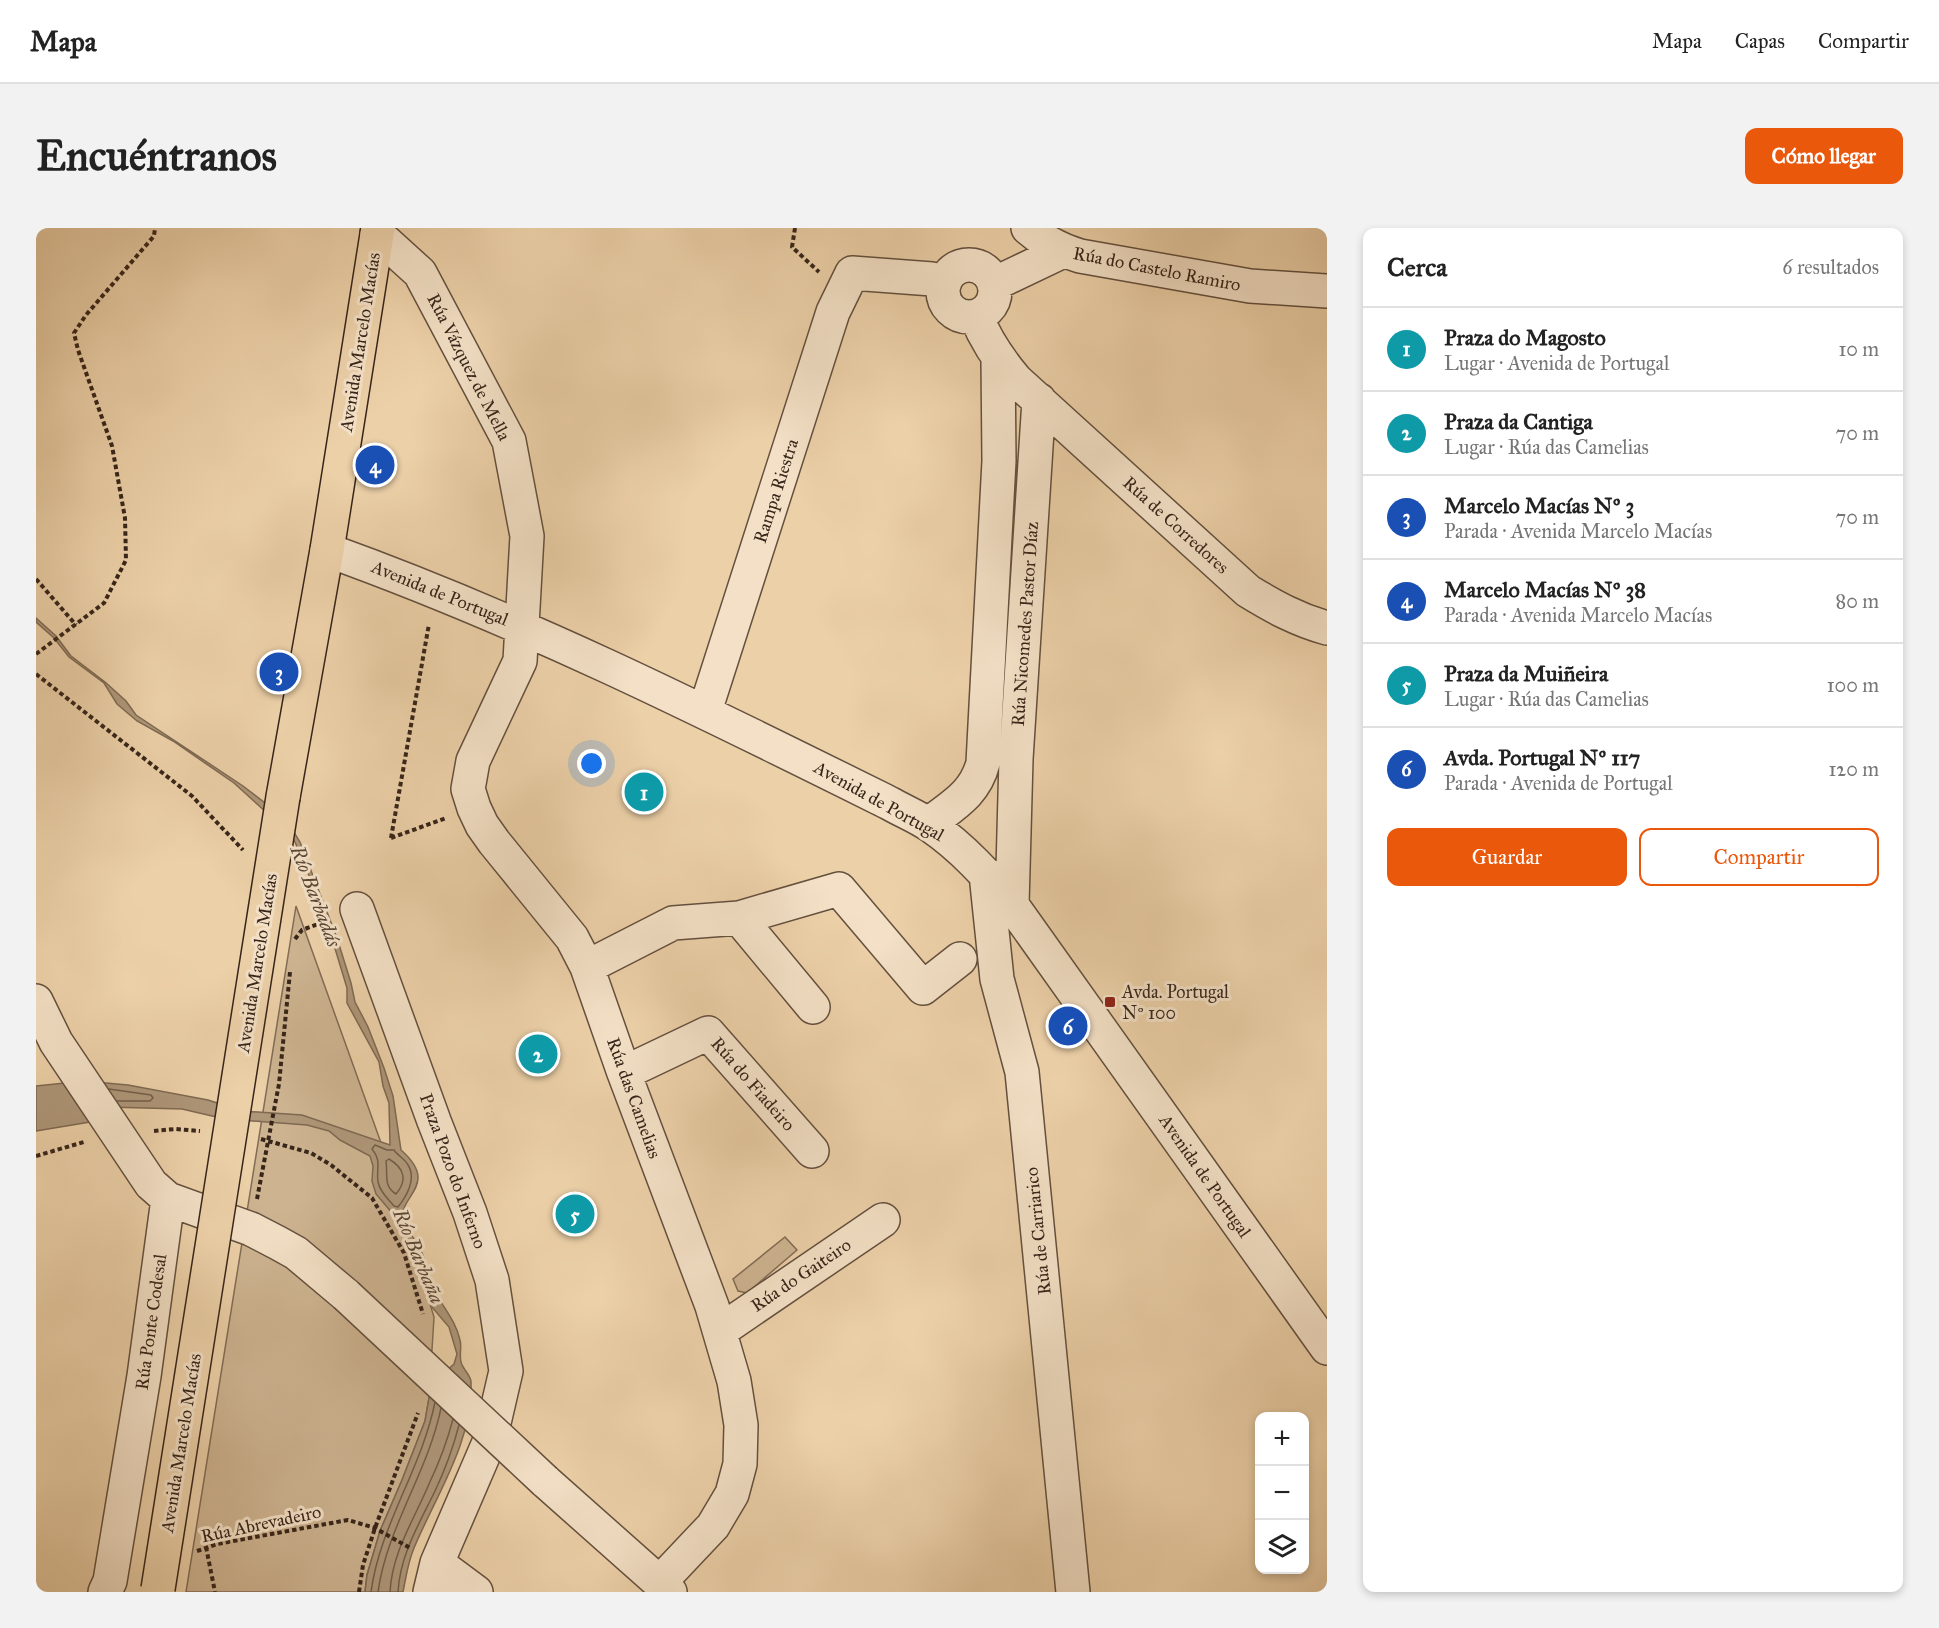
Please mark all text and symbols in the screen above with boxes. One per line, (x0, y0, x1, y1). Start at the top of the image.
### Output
text: Mapa (30, 24, 97, 59)
text: Mapa (1652, 28, 1702, 54)
text: Capas (1735, 28, 1785, 54)
text: Compartir (1818, 28, 1909, 54)
button: Cómo llegar (1745, 128, 1903, 184)
text: Encuéntranos (36, 130, 277, 182)
street label: Rúa do Castelo Ramiro (1071, 242, 1243, 296)
street label: Avenida Marcelo Macías (335, 251, 385, 434)
text: Cerca (1387, 251, 1447, 283)
text: 6 resultados (1782, 255, 1879, 279)
street label: Rúa Vázquez de Mella (421, 290, 516, 445)
text: Praza do Magosto (1444, 324, 1606, 351)
text: 1 (1403, 337, 1410, 361)
text: 10 m (1838, 337, 1879, 361)
text: Lugar · Avenida de Portugal (1444, 351, 1669, 375)
text: Praza da Cantiga (1444, 408, 1593, 435)
text: 2 (1402, 421, 1411, 445)
text: 70 m (1836, 421, 1879, 445)
text: Lugar · Rúa das Camelias (1444, 435, 1649, 459)
street label: Rampa Riestra (749, 436, 803, 546)
pin: 4 (356, 442, 394, 488)
street label: Rúa de Corredores (1118, 472, 1234, 578)
text: Marcelo Macías Nº 3 (1444, 492, 1634, 519)
text: 3 (1403, 505, 1411, 529)
text: 70 m (1836, 505, 1879, 529)
text: Parada · Avenida Marcelo Macías (1444, 519, 1712, 543)
street label: Rúa Nicomedes Pastor Díaz (1007, 521, 1043, 727)
street label: Avenida de Portugal (367, 555, 512, 631)
text: Marcelo Macías Nº 38 (1444, 576, 1646, 603)
text: 4 (1401, 589, 1412, 613)
text: 80 m (1836, 589, 1879, 613)
text: Parada · Avenida Marcelo Macías (1444, 603, 1712, 627)
pin: 3 (260, 650, 298, 694)
text: Praza da Muiñeira (1444, 660, 1608, 687)
text: 5 (1402, 673, 1411, 697)
text: 100 m (1827, 673, 1879, 697)
text: Lugar · Rúa das Camelias (1444, 687, 1649, 711)
text: Avda. Portugal Nº 117 (1444, 744, 1640, 771)
your location (577, 749, 606, 778)
street label: Avenida de Portugal (809, 756, 948, 847)
text: 6 (1401, 757, 1412, 781)
text: 120 m (1828, 757, 1879, 781)
pin: 1 (624, 770, 664, 814)
text: Parada · Avenida de Portugal (1444, 771, 1673, 795)
button: Guardar (1387, 828, 1627, 886)
button: Compartir (1639, 828, 1879, 886)
water label: Río Barbadás (285, 841, 347, 951)
street label: Avenida Marcelo Macías (232, 872, 282, 1055)
place label: Avda. Portugal Nº 100 (1121, 981, 1229, 1024)
marker: Avda. Portugal Nº 100 (1103, 995, 1117, 1009)
pin: 6 (1048, 1004, 1088, 1048)
pin: 2 (518, 1032, 558, 1076)
street label: Rúa do Fiadeiro (706, 1032, 800, 1136)
street label: Rúa das Camelias (602, 1035, 666, 1161)
street label: Praza Pozo do Inferno (415, 1090, 491, 1252)
street label: Avenida de Portugal (1153, 1109, 1256, 1243)
street label: Rúa de Carriarico (1020, 1166, 1056, 1296)
pin: 5 (556, 1192, 594, 1236)
water label: Río Barbaña (388, 1204, 450, 1307)
street label: Rúa do Gaiteiro (747, 1233, 855, 1317)
street label: Rúa Ponte Codesal (131, 1252, 171, 1391)
street label: Avenida Marcelo Macías (156, 1352, 206, 1535)
map controls (1255, 1412, 1309, 1574)
button: + (1255, 1412, 1309, 1466)
button: − (1255, 1466, 1309, 1520)
street label: Rúa Abrevadeiro (199, 1501, 323, 1547)
button: layers (1255, 1520, 1309, 1574)

